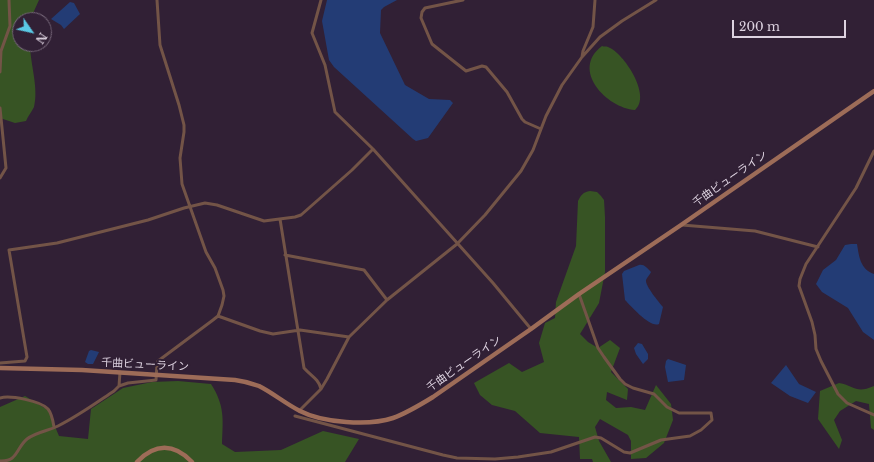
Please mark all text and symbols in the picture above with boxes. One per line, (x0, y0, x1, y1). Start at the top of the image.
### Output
north arrow (12, 12, 52, 52)
scale bar (734, 12, 848, 38)
text: 200 m (739, 19, 780, 34)
text: N (32, 30, 50, 46)
street label: 千曲ビューライン (690, 148, 770, 210)
street label: 千曲ビューライン (424, 333, 504, 395)
street label: 千曲ビューライン (101, 356, 189, 374)

